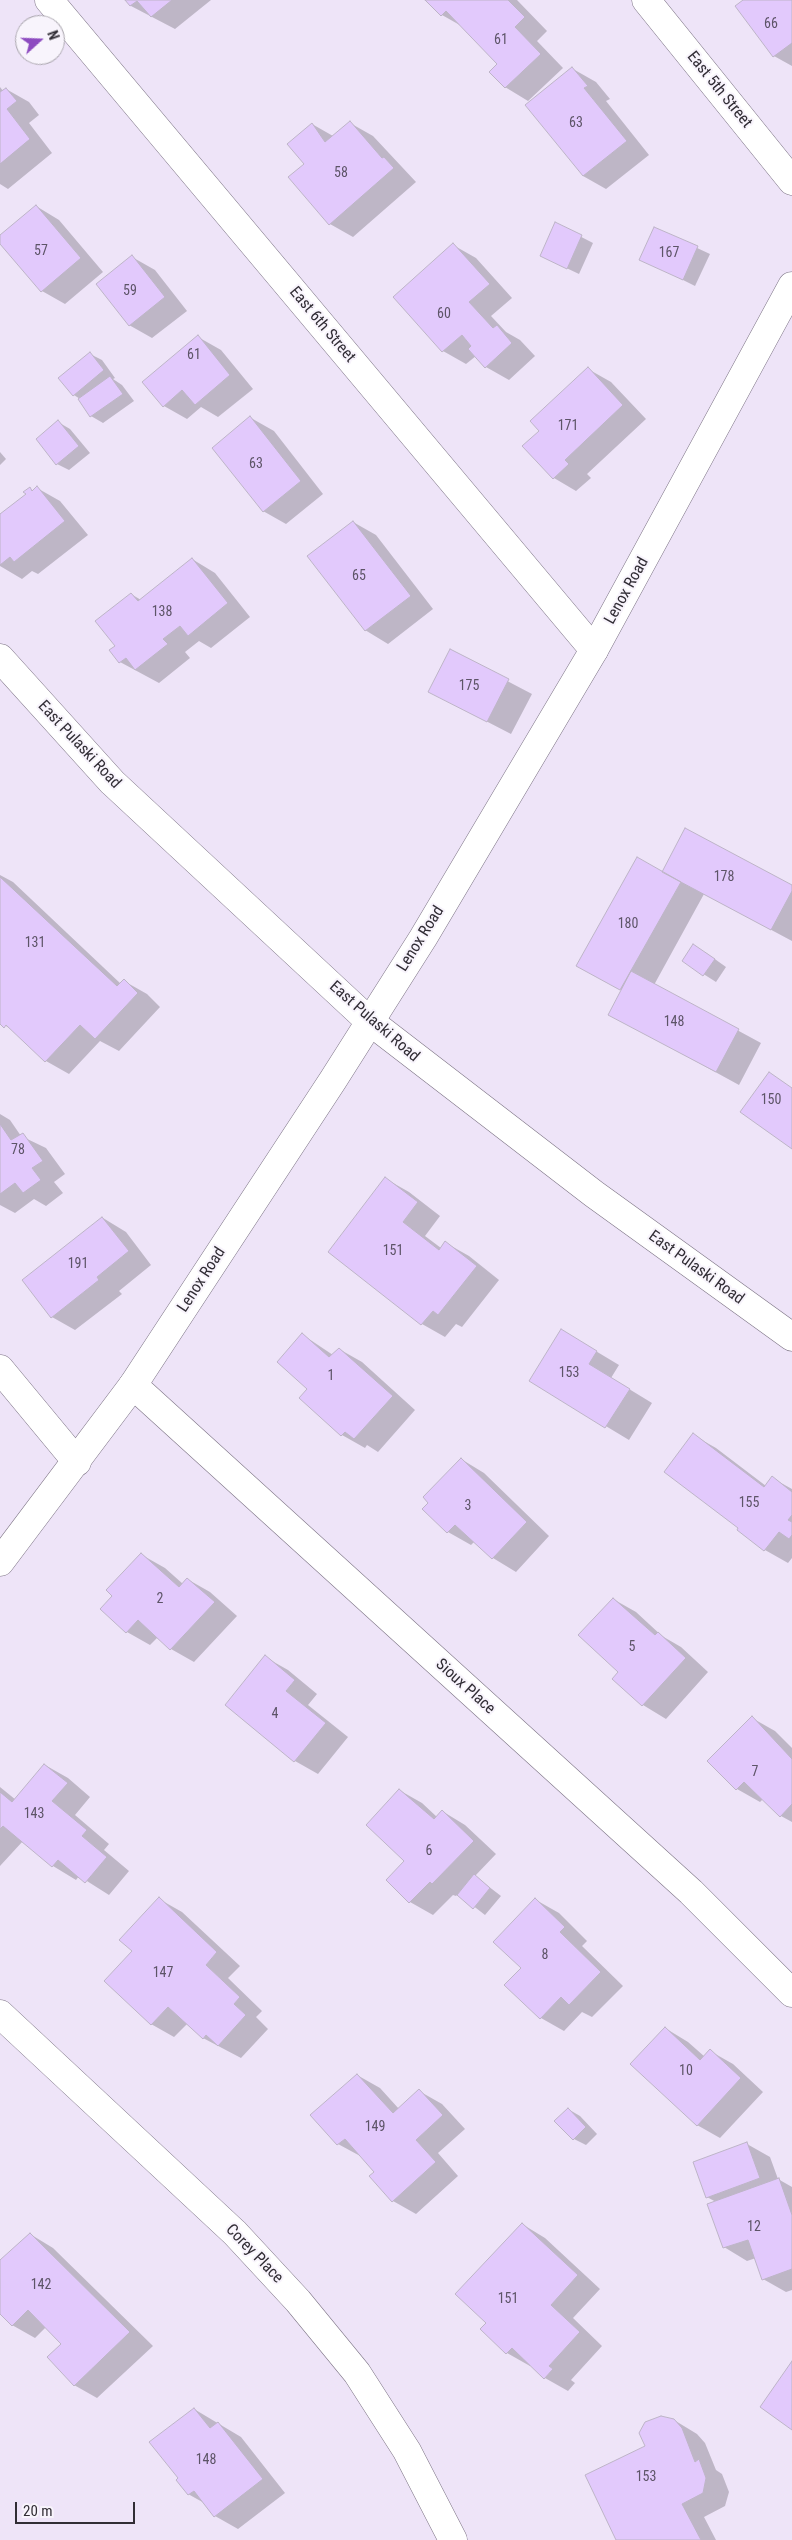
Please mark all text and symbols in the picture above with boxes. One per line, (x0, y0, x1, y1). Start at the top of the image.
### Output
north arrow (15, 15, 65, 65)
house number: 66 (764, 16, 778, 32)
text: N (44, 28, 62, 42)
house number: 61 (494, 32, 508, 48)
street label: East 5th Street (682, 48, 756, 132)
house number: 63 (569, 115, 583, 131)
house number: 58 (334, 165, 348, 181)
house number: 57 (34, 243, 48, 259)
house number: 167 (659, 245, 679, 261)
house number: 59 (123, 283, 137, 299)
street label: East 6th Street (285, 283, 359, 367)
house number: 60 (437, 306, 451, 322)
house number: 61 (187, 347, 201, 363)
house number: 171 (558, 418, 578, 434)
house number: 63 (249, 456, 263, 472)
street label: Lenox Road (601, 554, 653, 628)
house number: 65 (352, 568, 366, 584)
house number: 138 (152, 604, 172, 620)
house number: 175 (459, 678, 479, 694)
street label: East Pulaski Road (33, 697, 125, 793)
house number: 178 (714, 869, 734, 885)
street label: Lenox Road (393, 903, 449, 975)
house number: 180 (618, 916, 638, 932)
house number: 131 (25, 935, 45, 951)
street label: East Pulaski Road (325, 978, 423, 1066)
house number: 148 (664, 1014, 684, 1030)
house number: 150 (761, 1092, 781, 1108)
house number: 78 (11, 1142, 25, 1158)
street label: East Pulaski Road (645, 1227, 747, 1309)
house number: 151 (383, 1243, 403, 1259)
street label: Lenox Road (174, 1244, 230, 1316)
house number: 191 (68, 1256, 88, 1272)
house number: 153 (559, 1365, 579, 1381)
house number: 1 (328, 1368, 334, 1384)
house number: 155 (739, 1495, 759, 1511)
house number: 3 (465, 1498, 471, 1514)
house number: 2 (157, 1591, 163, 1607)
house number: 5 (629, 1639, 635, 1655)
street label: Sioux Place (431, 1655, 499, 1719)
house number: 4 (272, 1706, 278, 1722)
house number: 7 (752, 1764, 758, 1780)
house number: 143 (24, 1806, 44, 1822)
house number: 6 (426, 1843, 432, 1859)
house number: 8 (542, 1947, 548, 1963)
house number: 147 (153, 1965, 173, 1981)
house number: 10 (679, 2063, 693, 2079)
house number: 149 (365, 2119, 385, 2135)
house number: 12 (747, 2219, 761, 2235)
street label: Corey Place (221, 2220, 287, 2288)
house number: 142 (31, 2277, 51, 2293)
house number: 151 (498, 2291, 518, 2307)
house number: 148 (196, 2452, 216, 2468)
house number: 153 (636, 2469, 656, 2485)
scale bar (18, 2492, 138, 2524)
text: 20 m (23, 2502, 53, 2520)

